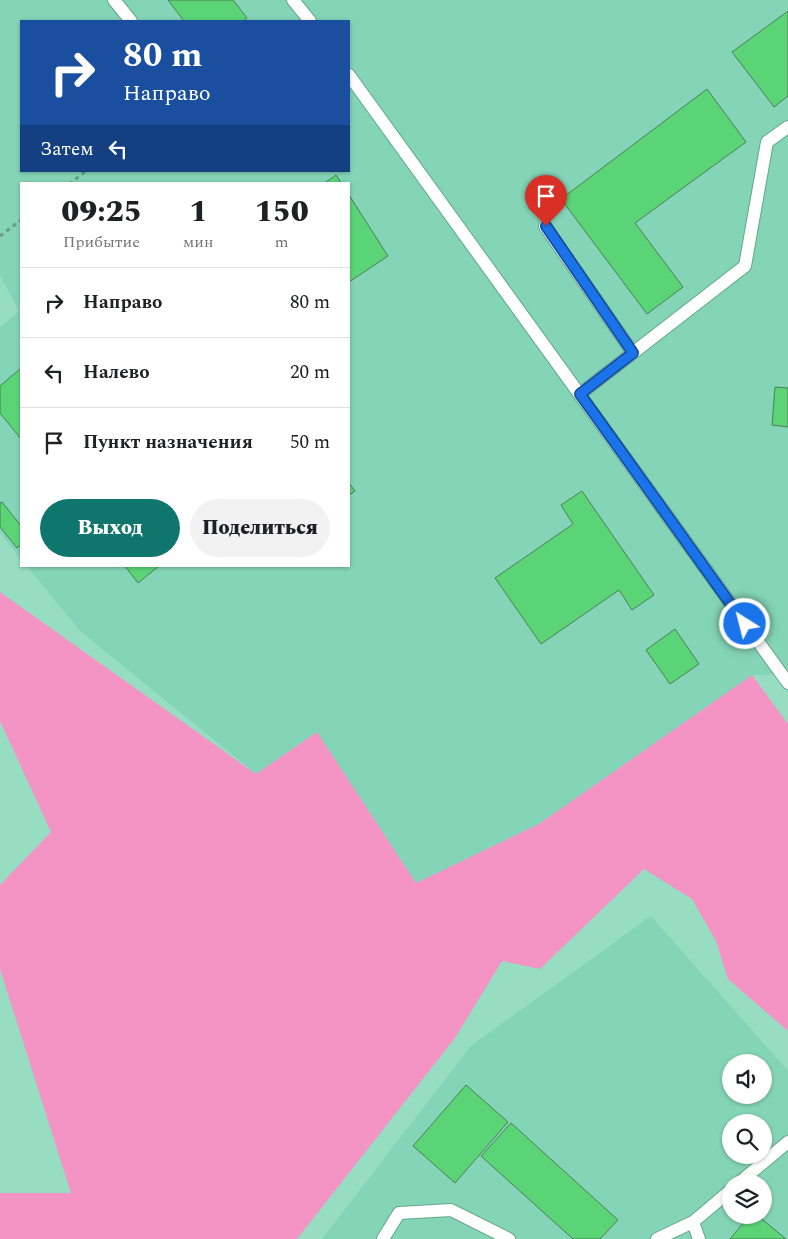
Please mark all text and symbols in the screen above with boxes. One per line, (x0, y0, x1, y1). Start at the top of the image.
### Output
text: 80 m (123, 29, 203, 82)
icon: right (40, 40, 105, 105)
text: Направо (123, 77, 211, 110)
text: Затем (40, 135, 94, 164)
icon: left (104, 135, 132, 163)
pin (525, 175, 567, 226)
icon: arrive (532, 182, 560, 210)
text: 09:25 (61, 189, 142, 235)
text: 1 (189, 189, 207, 235)
text: 150 (255, 189, 309, 235)
text: Прибытие (63, 230, 140, 254)
text: мин (183, 230, 213, 254)
text: m (275, 230, 289, 254)
text: Направо (83, 288, 162, 317)
text: 80 m (290, 288, 330, 317)
icon: right (40, 289, 68, 317)
text: Налево (83, 358, 150, 387)
text: 20 m (290, 358, 330, 387)
icon: left (40, 359, 68, 387)
text: Пункт назначения (83, 428, 253, 457)
text: 50 m (290, 428, 330, 457)
icon: arrive (40, 429, 68, 457)
button: Выход (40, 499, 180, 557)
button: Поделиться (190, 499, 330, 557)
position arrow (718, 597, 770, 649)
map controls (722, 1054, 772, 1224)
button: sound (722, 1054, 772, 1104)
button: search (722, 1114, 772, 1164)
button: layers (722, 1174, 772, 1224)

